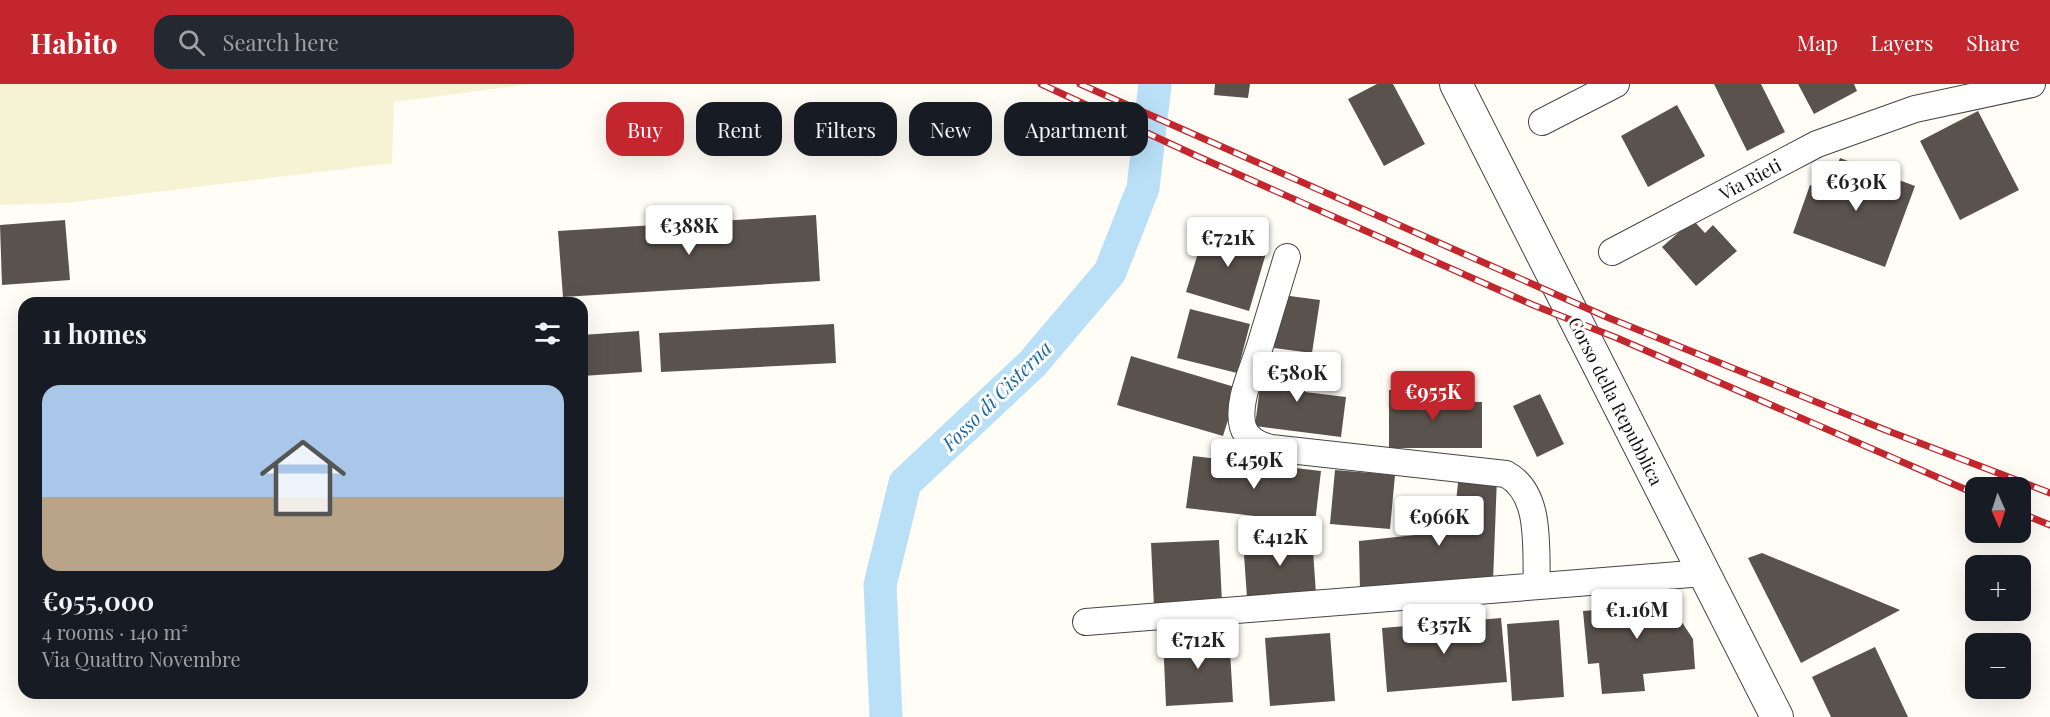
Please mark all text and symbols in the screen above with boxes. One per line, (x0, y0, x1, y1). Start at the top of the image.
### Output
search box (154, 15, 574, 69)
text: Habito (30, 24, 118, 61)
icon: search (175, 26, 208, 59)
text: Search here (223, 27, 339, 57)
text: Map (1797, 28, 1838, 56)
text: Layers (1871, 28, 1933, 56)
text: Share (1966, 28, 2020, 56)
chip: Buy (606, 102, 684, 156)
chip: Rent (696, 102, 782, 156)
chip: Filters (794, 102, 897, 156)
chip: New (909, 102, 992, 156)
chip: Apartment (1004, 102, 1148, 156)
street label: Via Rieti (1714, 153, 1785, 206)
pin: €630K (1814, 161, 1898, 212)
text: €630K (1826, 167, 1886, 194)
pin: €388K (647, 205, 731, 256)
text: €388K (660, 211, 718, 238)
pin: €721K (1186, 217, 1270, 268)
text: €721K (1201, 223, 1255, 250)
street label: Corso della Repubblica (1563, 313, 1669, 489)
text: 11 homes (42, 316, 147, 351)
icon: filters (531, 317, 564, 350)
water label: Fosso di Cisterna (934, 334, 1057, 457)
pin: €580K (1255, 352, 1339, 403)
text: €580K (1267, 358, 1327, 385)
pin: €955K (1391, 371, 1475, 422)
text: €955K (1405, 377, 1461, 404)
icon: home (249, 424, 357, 532)
pin: €459K (1212, 439, 1296, 490)
text: €459K (1225, 445, 1283, 472)
north arrow (1965, 477, 2031, 543)
map controls (1965, 477, 2031, 699)
pin: €966K (1397, 496, 1481, 547)
text: €966K (1409, 502, 1469, 529)
pin: €412K (1238, 516, 1322, 567)
text: €412K (1252, 522, 1308, 549)
button: + (1965, 555, 2031, 621)
text: €955,000 (42, 583, 154, 618)
pin: €1.16M (1588, 589, 1686, 640)
text: €1.16M (1605, 595, 1669, 622)
pin: €357K (1402, 604, 1486, 655)
text: €357K (1417, 610, 1471, 637)
text: 4 rooms · 140 m² (42, 618, 188, 645)
pin: €712K (1156, 619, 1240, 670)
text: €712K (1171, 625, 1225, 652)
button: − (1965, 633, 2031, 699)
text: Via Quattro Novembre (42, 645, 241, 672)

